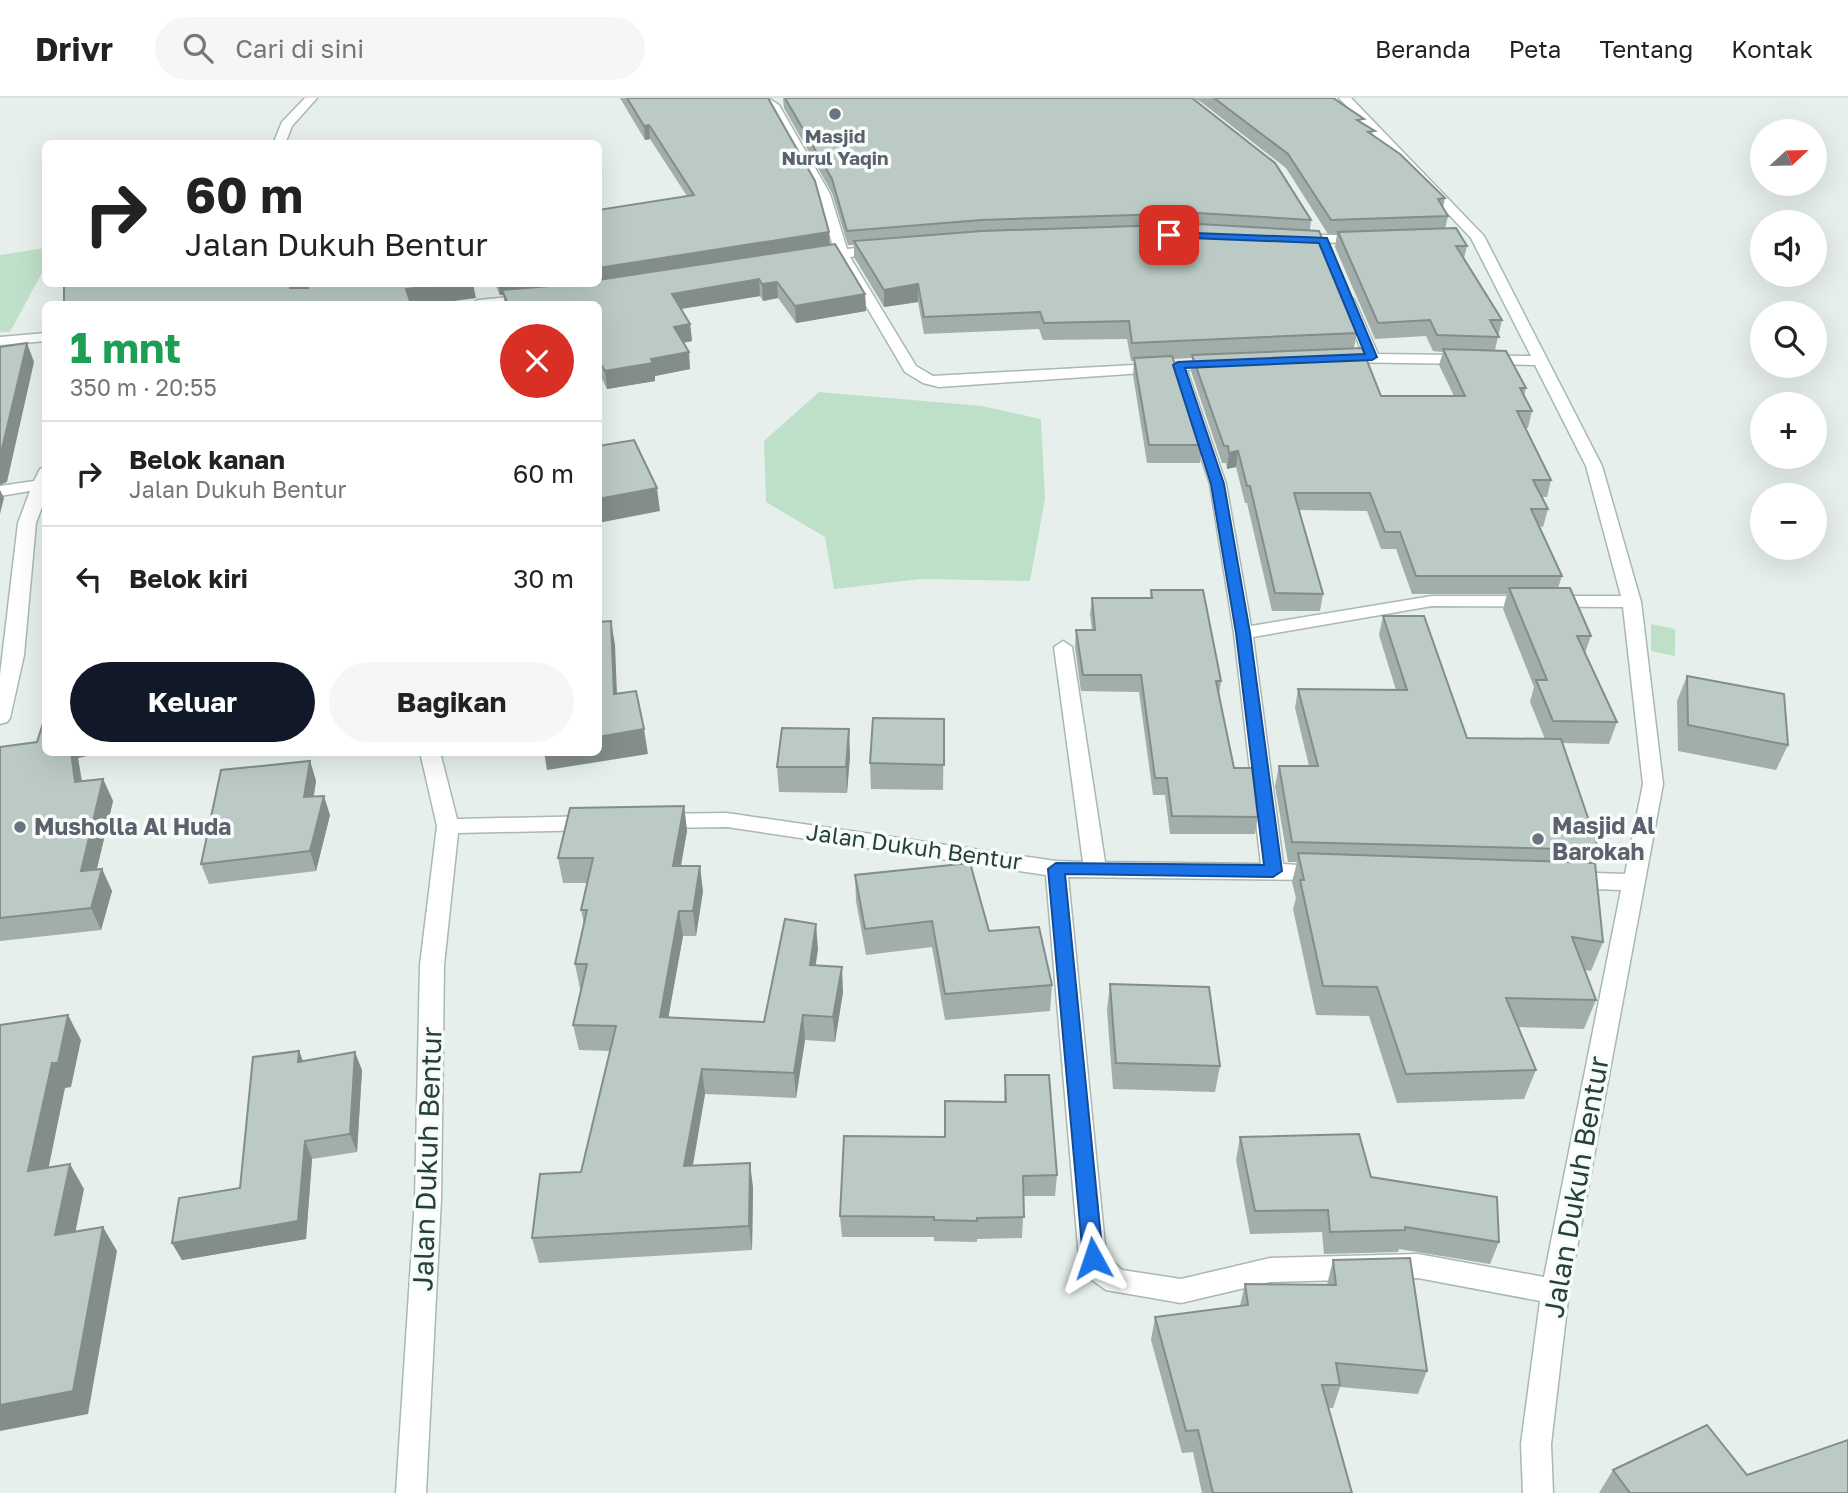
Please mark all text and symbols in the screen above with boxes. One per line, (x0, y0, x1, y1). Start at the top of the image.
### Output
search box (155, 17, 645, 80)
text: Drivr (35, 29, 113, 68)
icon: search (179, 29, 217, 67)
text: Cari di sini (235, 33, 364, 64)
text: Beranda (1375, 34, 1471, 63)
text: Peta (1509, 34, 1561, 63)
text: Tentang (1599, 34, 1693, 63)
text: Kontak (1731, 34, 1813, 63)
marker: Masjid Nurul Yaqin (827, 106, 843, 122)
north arrow (1750, 119, 1827, 196)
map controls (1750, 119, 1827, 560)
place label: Masjid Nurul Yaqin (782, 124, 888, 169)
text: 60 m (185, 165, 303, 224)
icon: right (70, 168, 161, 259)
pin (1139, 205, 1199, 265)
button: sound (1750, 210, 1827, 287)
icon: arrive (1150, 216, 1188, 254)
text: Jalan Dukuh Bentur (185, 225, 488, 263)
button: search (1750, 301, 1827, 378)
text: 1 mnt (70, 322, 181, 372)
button: close (500, 324, 574, 398)
text: 350 m · 20:55 (70, 373, 217, 401)
button: + (1750, 392, 1827, 469)
text: Belok kanan (129, 444, 285, 475)
icon: right (70, 455, 108, 493)
text: 60 m (513, 458, 574, 489)
text: Jalan Dukuh Bentur (129, 475, 347, 503)
button: − (1750, 483, 1827, 560)
icon: left (70, 560, 108, 598)
text: Belok kiri (129, 563, 248, 594)
text: 30 m (513, 563, 574, 594)
button: Keluar (70, 662, 315, 742)
button: Bagikan (329, 662, 574, 742)
place label: Masjid Al Barokah (1552, 811, 1655, 865)
place label: Musholla Al Huda (34, 812, 231, 840)
street label: Jalan Dukuh Bentur (804, 817, 1024, 875)
marker: Musholla Al Huda (12, 819, 28, 835)
marker: Masjid Al Barokah (1530, 831, 1546, 847)
street label: Jalan Dukuh Bentur (405, 1026, 448, 1292)
street label: Jalan Dukuh Bentur (1536, 1054, 1615, 1320)
position arrow (1056, 1221, 1130, 1295)

